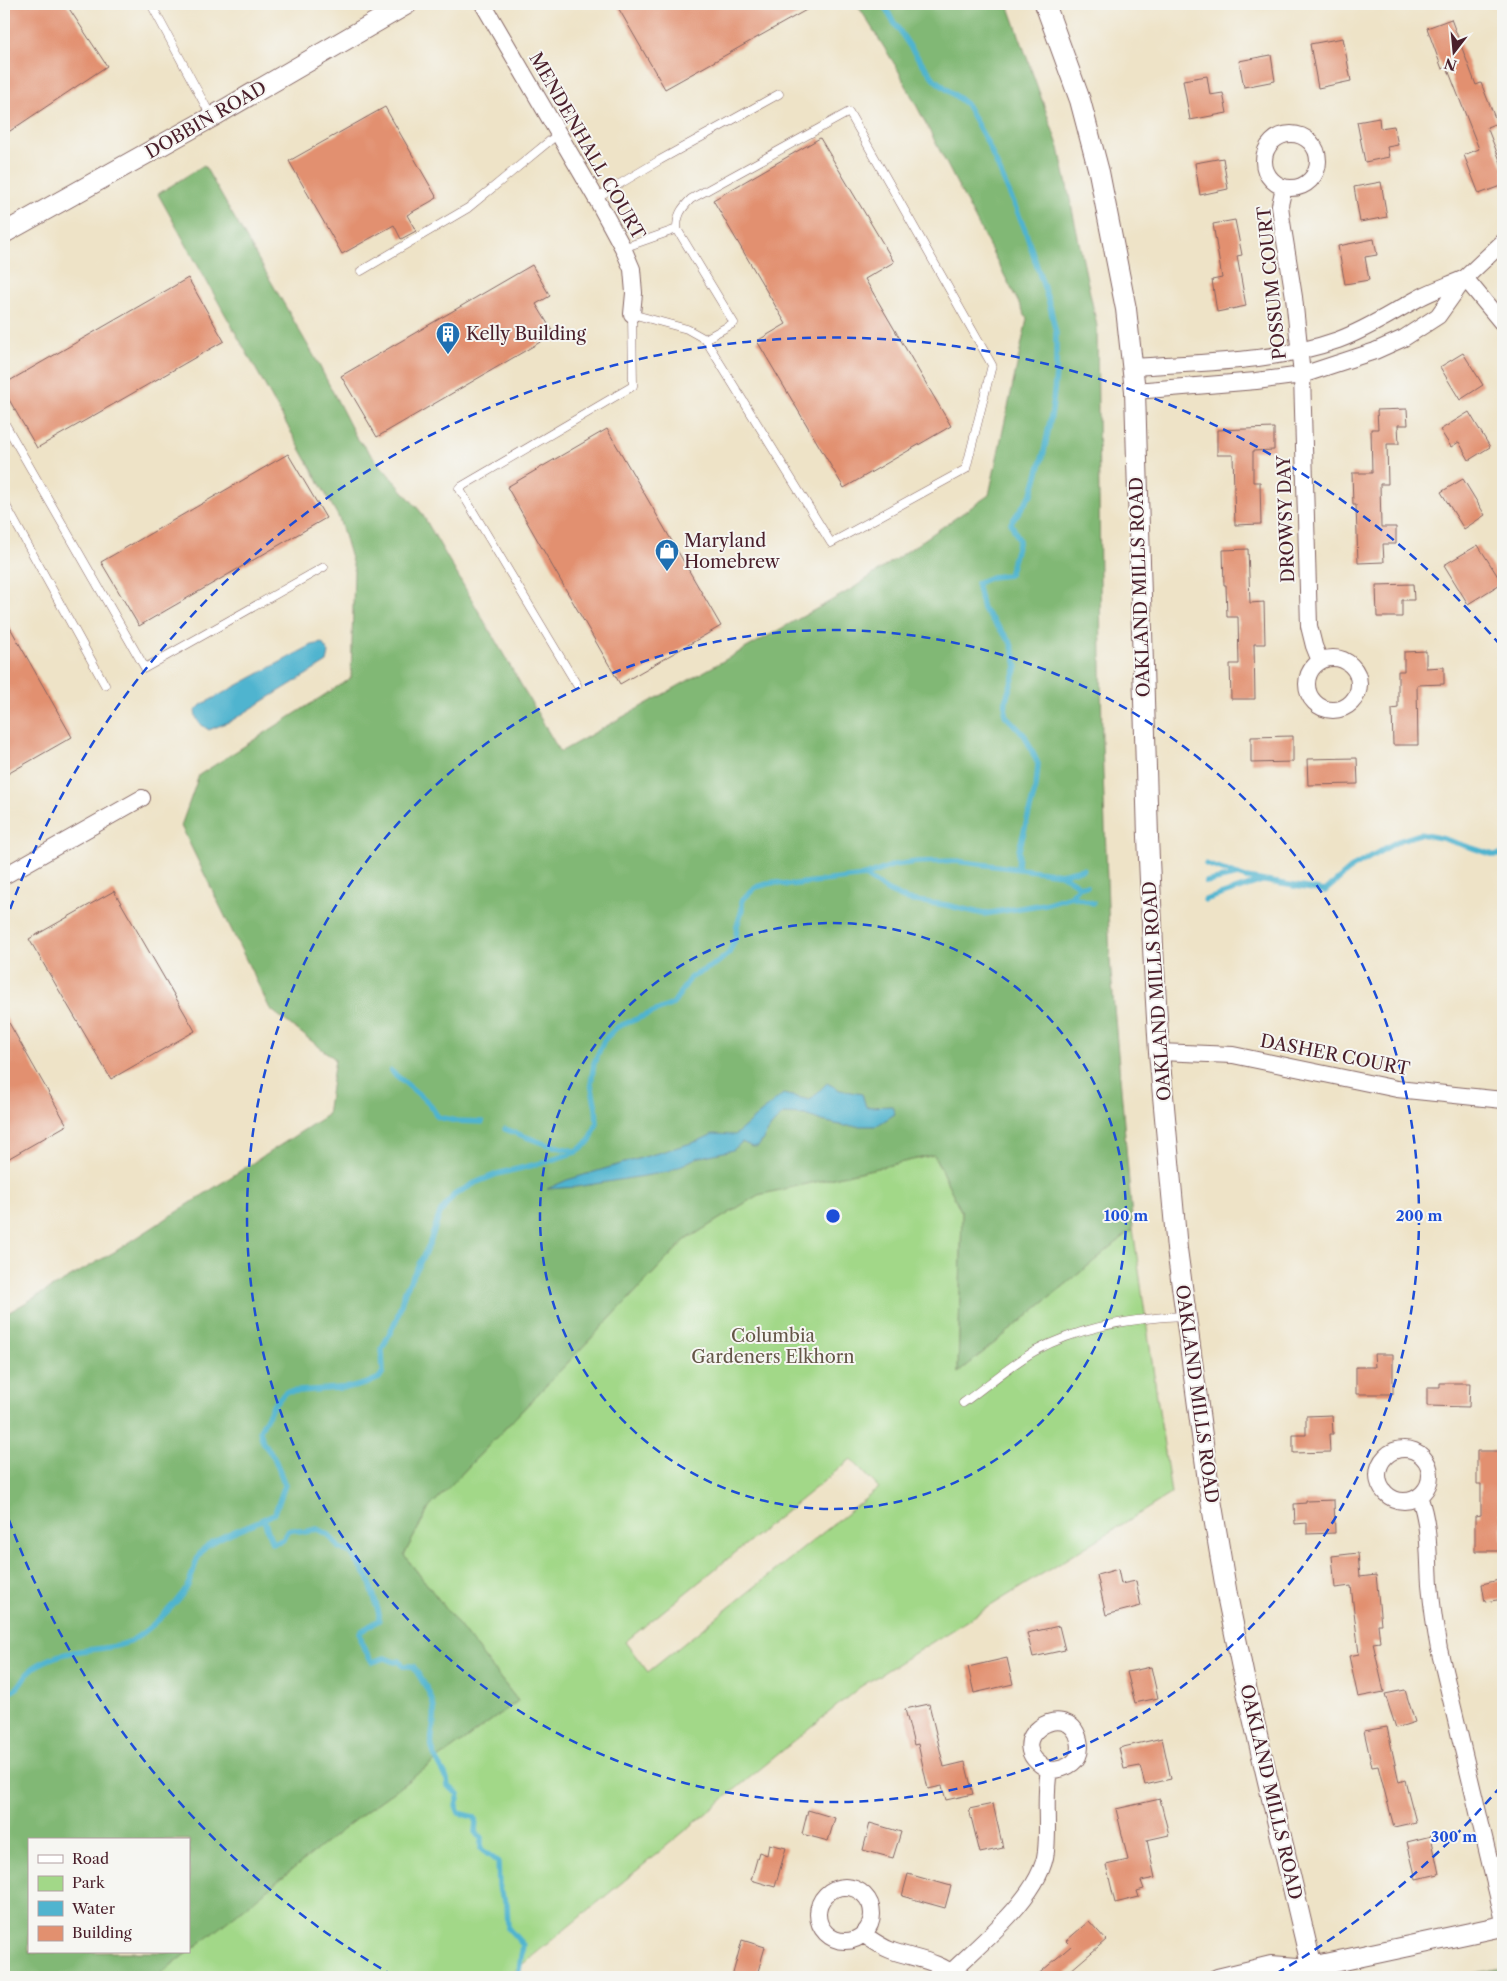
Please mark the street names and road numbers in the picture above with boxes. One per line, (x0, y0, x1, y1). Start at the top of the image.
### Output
street label: MENDENHALL COURT (524, 48, 650, 244)
street label: DOBBIN ROAD (142, 76, 270, 164)
street label: POSSUM COURT (1253, 205, 1291, 361)
street label: DROWSY DAY (1273, 454, 1299, 583)
street label: OAKLAND MILLS ROAD (1125, 476, 1155, 698)
street label: OAKLAND MILLS ROAD (1138, 880, 1176, 1102)
street label: DASHER COURT (1258, 1030, 1412, 1080)
street label: OAKLAND MILLS ROAD (1171, 1283, 1223, 1505)
street label: OAKLAND MILLS ROAD (1235, 1682, 1307, 1902)

